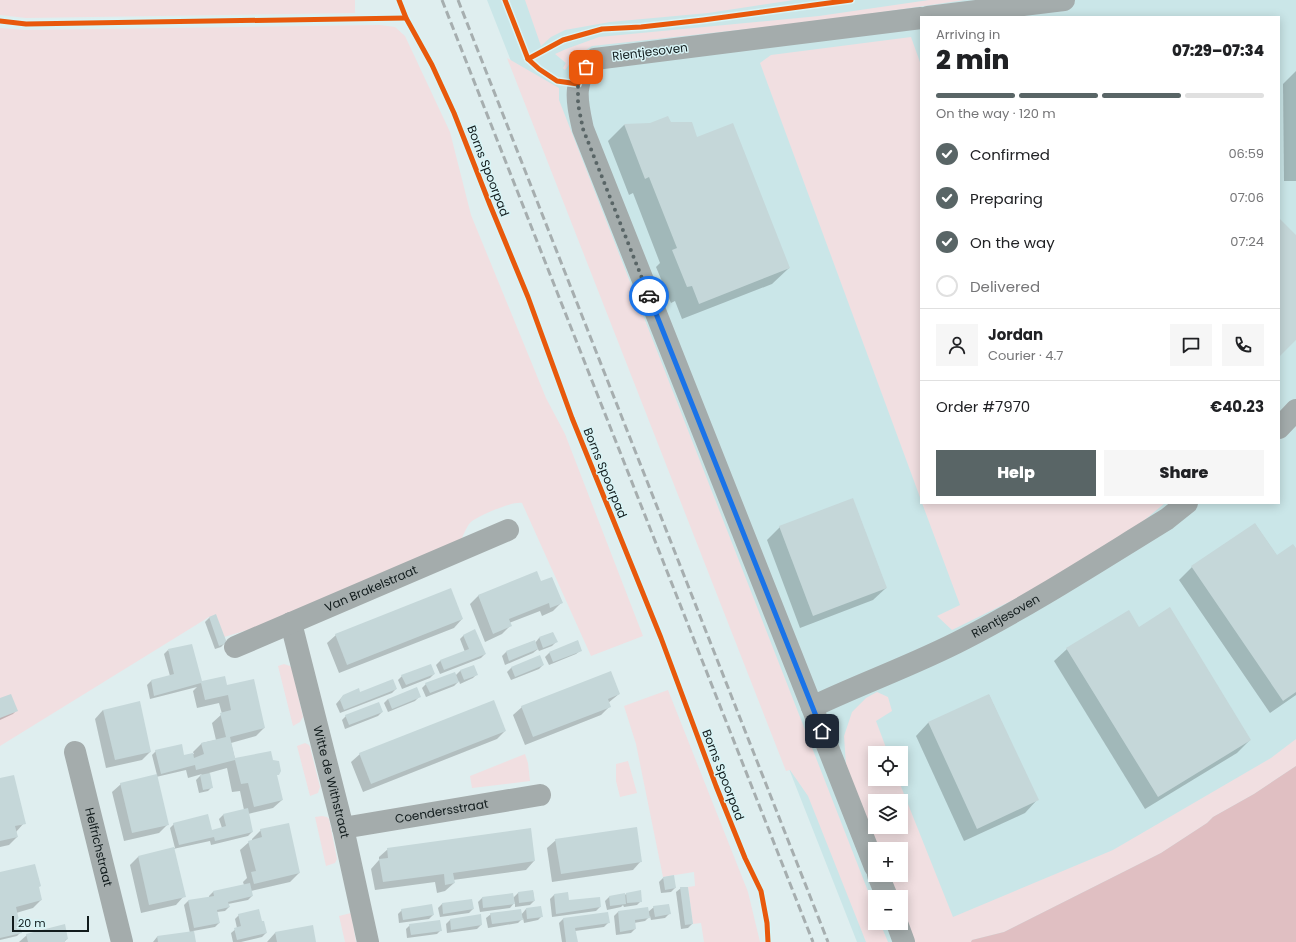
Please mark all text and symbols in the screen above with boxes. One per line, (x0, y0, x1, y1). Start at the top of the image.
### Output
text: Arriving in (936, 25, 1000, 44)
street label: Rientjesoven (611, 38, 689, 65)
text: 07:29–07:34 (1172, 40, 1264, 61)
text: 2 min (936, 42, 1009, 78)
pin (569, 50, 603, 84)
icon: bag (575, 56, 597, 78)
text: On the way · 120 m (936, 104, 1056, 123)
street label: Borns Spoorpad (463, 123, 514, 219)
icon: check (936, 143, 958, 165)
text: Confirmed (970, 144, 1050, 165)
text: 06:59 (1228, 144, 1264, 163)
icon: check (936, 187, 958, 209)
text: Preparing (970, 188, 1043, 209)
text: 07:06 (1230, 188, 1264, 207)
icon: check (936, 231, 958, 253)
text: On the way (970, 232, 1055, 253)
text: 07:24 (1230, 232, 1264, 251)
courier (629, 276, 669, 316)
text: Delivered (970, 276, 1040, 297)
icon: car (638, 285, 660, 307)
button: person (936, 324, 978, 366)
text: Jordan (988, 324, 1043, 345)
button: chat (1170, 324, 1212, 366)
button: phone (1222, 324, 1264, 366)
text: Courier · 4.7 (988, 346, 1063, 365)
text: Order #7970 (936, 396, 1030, 417)
text: €40.23 (1210, 396, 1264, 417)
street label: Borns Spoorpad (580, 425, 631, 521)
button: Help (936, 450, 1096, 496)
button: Share (1104, 450, 1264, 496)
street label: Van Brakelstraat (322, 561, 420, 616)
street label: Rientjesoven (968, 590, 1043, 642)
pin (805, 714, 839, 748)
icon: home (811, 720, 833, 742)
street label: Witte de Withstraat (309, 724, 354, 840)
street label: Borns Spoorpad (698, 727, 749, 823)
map controls (868, 746, 908, 930)
button: locate (868, 746, 908, 786)
button: layers (868, 794, 908, 834)
street label: Coendersstraat (394, 795, 489, 827)
street label: Helfrichstraat (81, 806, 117, 888)
button: + (868, 842, 908, 882)
button: − (868, 890, 908, 930)
scale bar (12, 914, 89, 933)
text: 20 m (18, 915, 46, 931)

